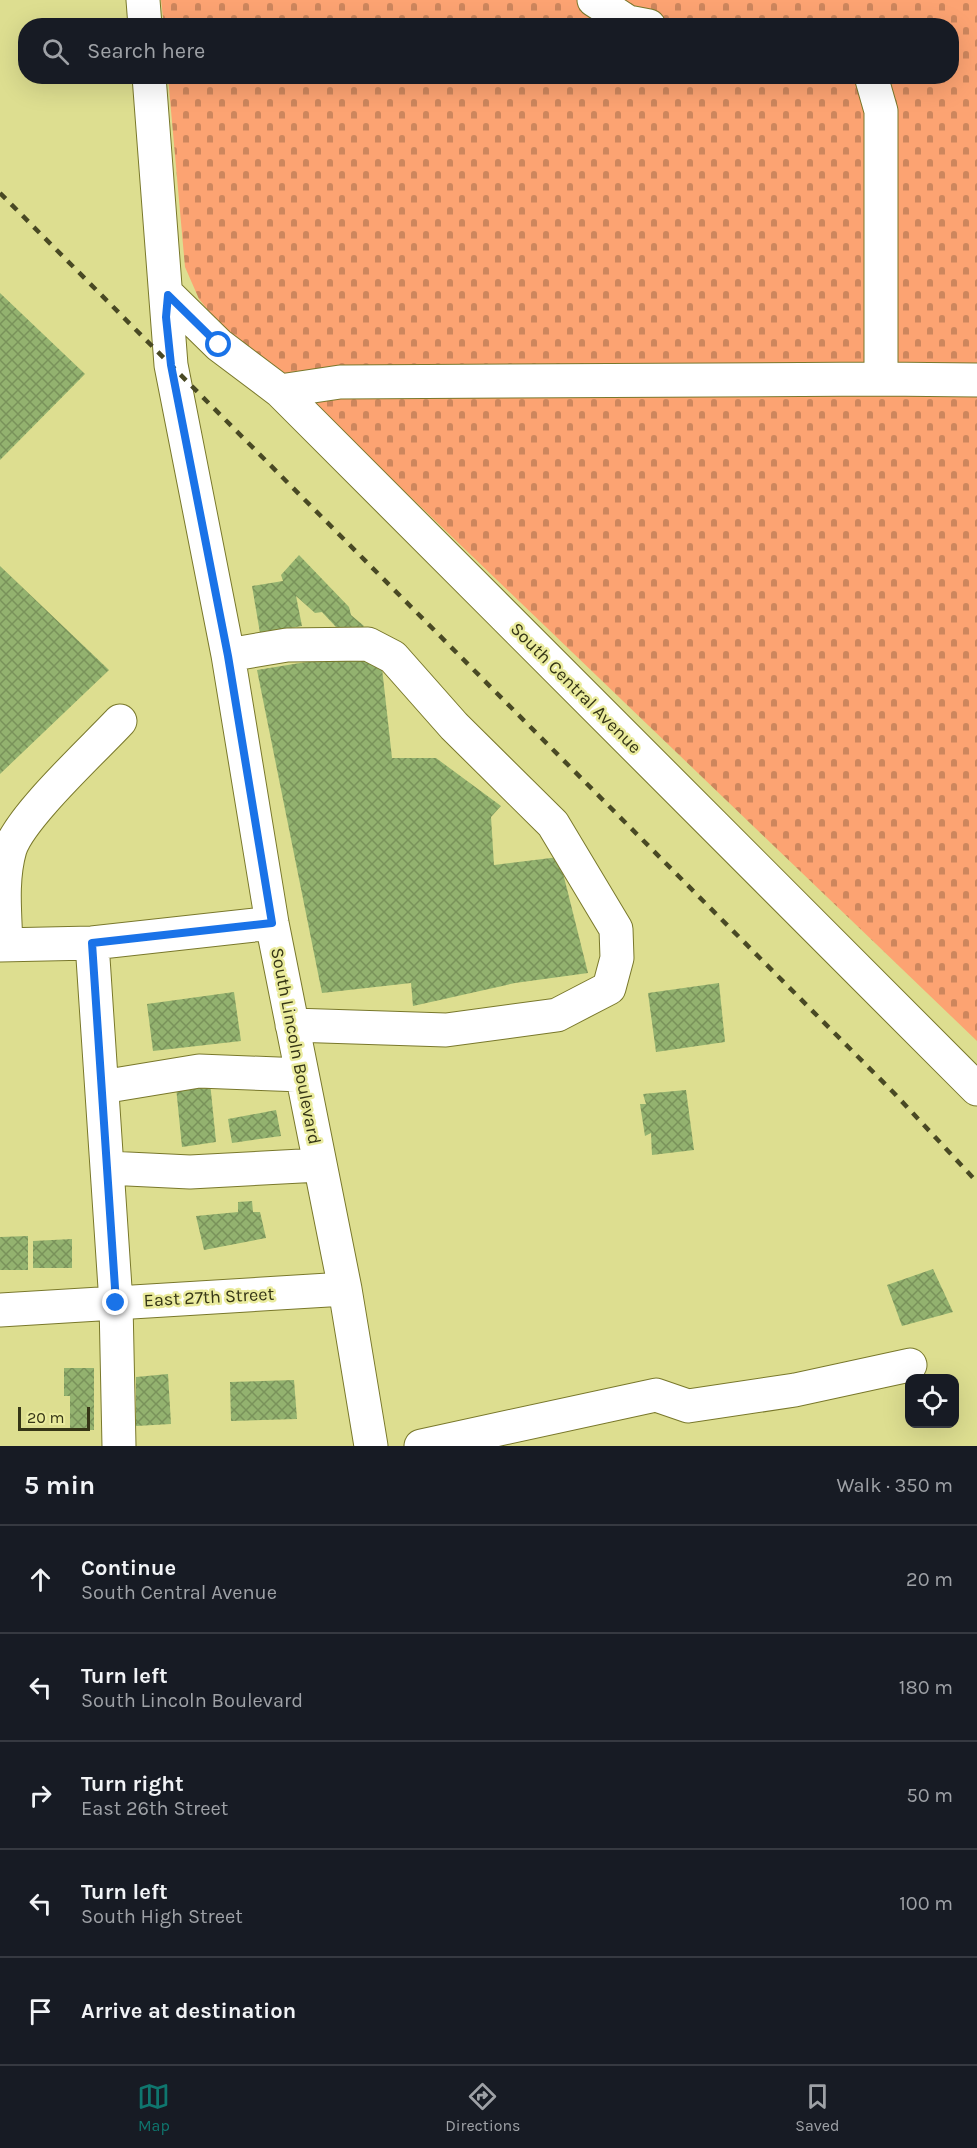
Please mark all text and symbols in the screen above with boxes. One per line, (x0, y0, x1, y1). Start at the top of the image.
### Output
search box (18, 18, 959, 84)
icon: search (39, 35, 72, 68)
text: Search here (87, 38, 205, 64)
route start (205, 331, 231, 357)
street label: South Central Avenue (506, 618, 646, 758)
street label: South Lincoln Boulevard (266, 946, 326, 1146)
street label: East 27th Street (143, 1283, 275, 1311)
route end (102, 1289, 128, 1315)
map controls (905, 1374, 959, 1428)
button: locate (905, 1374, 959, 1428)
scale bar (18, 1404, 90, 1432)
text: 20 m (27, 1408, 65, 1427)
text: 5 min (24, 1470, 95, 1501)
text: Walk · 350 m (836, 1474, 953, 1497)
text: Continue (81, 1555, 176, 1581)
icon: ahead (24, 1563, 57, 1596)
text: 20 m (906, 1568, 953, 1591)
text: South Central Avenue (81, 1581, 277, 1604)
text: Turn left (81, 1663, 168, 1689)
icon: left (24, 1671, 57, 1704)
text: 180 m (899, 1676, 953, 1699)
text: South Lincoln Boulevard (81, 1689, 303, 1712)
text: Turn right (81, 1771, 184, 1797)
icon: right (24, 1779, 57, 1812)
text: 50 m (906, 1784, 953, 1807)
text: East 26th Street (81, 1797, 228, 1820)
text: Turn left (81, 1879, 168, 1905)
icon: left (24, 1887, 57, 1920)
text: 100 m (899, 1892, 953, 1915)
text: South High Street (81, 1905, 243, 1928)
icon: arrive (24, 1995, 57, 2028)
text: Arrive at destination (81, 1998, 296, 2024)
tab: Map (137, 2080, 170, 2135)
tab: Directions (445, 2080, 520, 2135)
tab: Saved (795, 2080, 840, 2135)

